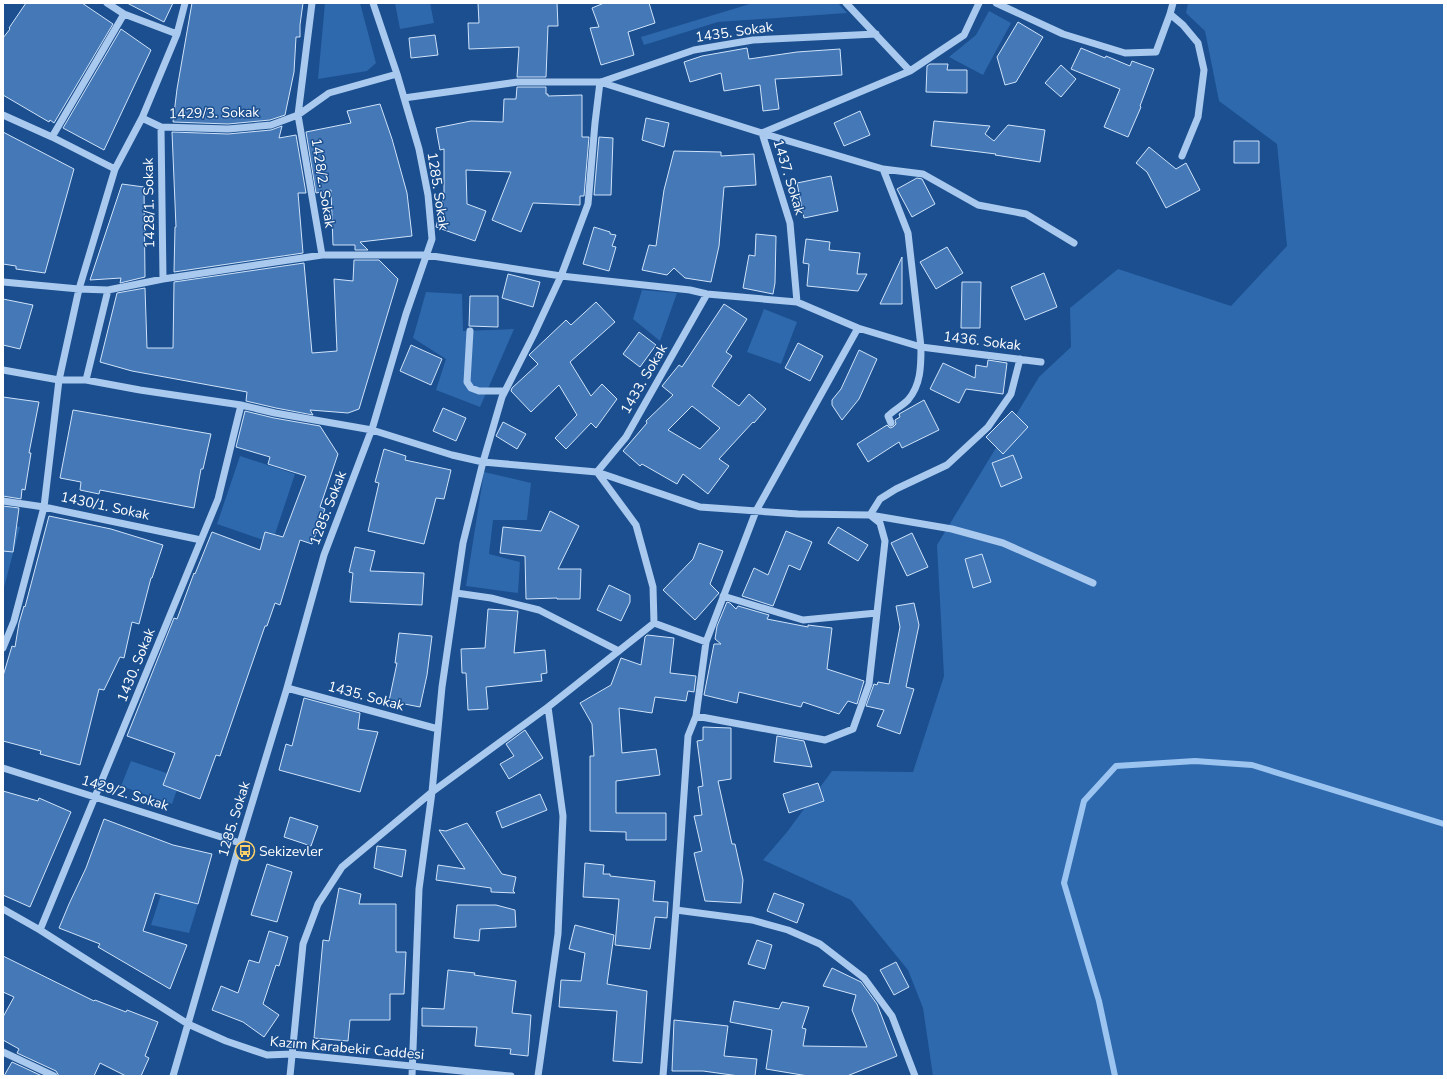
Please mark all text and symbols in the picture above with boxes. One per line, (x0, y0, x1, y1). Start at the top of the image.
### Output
street label: 1435. Sokak (694, 17, 775, 47)
street label: 1429/3. Sokak (169, 103, 260, 123)
street label: 1428/2. Sokak (307, 137, 340, 230)
street label: 1437. Sokak (768, 137, 810, 218)
street label: 1285. Sokak (423, 151, 454, 232)
street label: 1428/1. Sokak (139, 157, 159, 248)
street label: 1436. Sokak (942, 327, 1023, 355)
street label: 1433. Sokak (616, 340, 672, 418)
street label: 1285. Sokak (305, 467, 351, 548)
street label: 1430/1. Sokak (59, 487, 152, 525)
street label: 1430. Sokak (113, 624, 160, 705)
street label: 1435. Sokak (326, 677, 407, 716)
street label: 1429/2. Sokak (79, 771, 172, 816)
street label: 1285. Sokak (213, 778, 255, 859)
bus stop icon: Sekizevler (234, 840, 256, 862)
place label: Sekizevler (259, 842, 323, 861)
street label: Kazım Karabekir Caddesi (269, 1032, 425, 1064)

